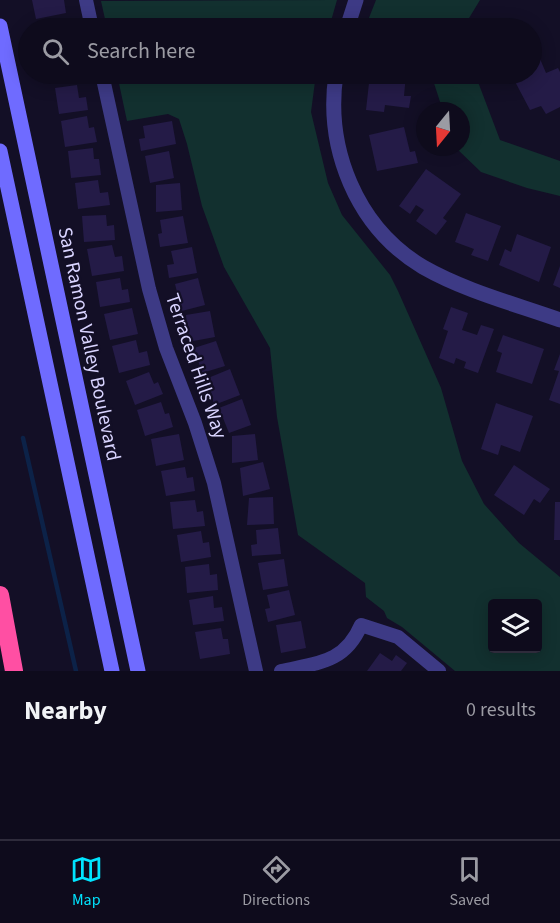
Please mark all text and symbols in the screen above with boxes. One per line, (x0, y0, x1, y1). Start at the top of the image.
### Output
search box (18, 18, 542, 84)
icon: search (39, 35, 72, 68)
text: Search here (87, 35, 195, 67)
north arrow (416, 102, 470, 156)
street label: San Ramon Valley Boulevard (51, 224, 127, 464)
street label: Terraced Hills Way (158, 290, 234, 443)
map controls (488, 599, 542, 653)
button: layers (488, 599, 542, 653)
text: Nearby (24, 692, 107, 729)
text: 0 results (466, 696, 536, 724)
tab: Map (70, 853, 103, 911)
tab: Directions (242, 853, 310, 911)
tab: Saved (449, 853, 490, 911)

